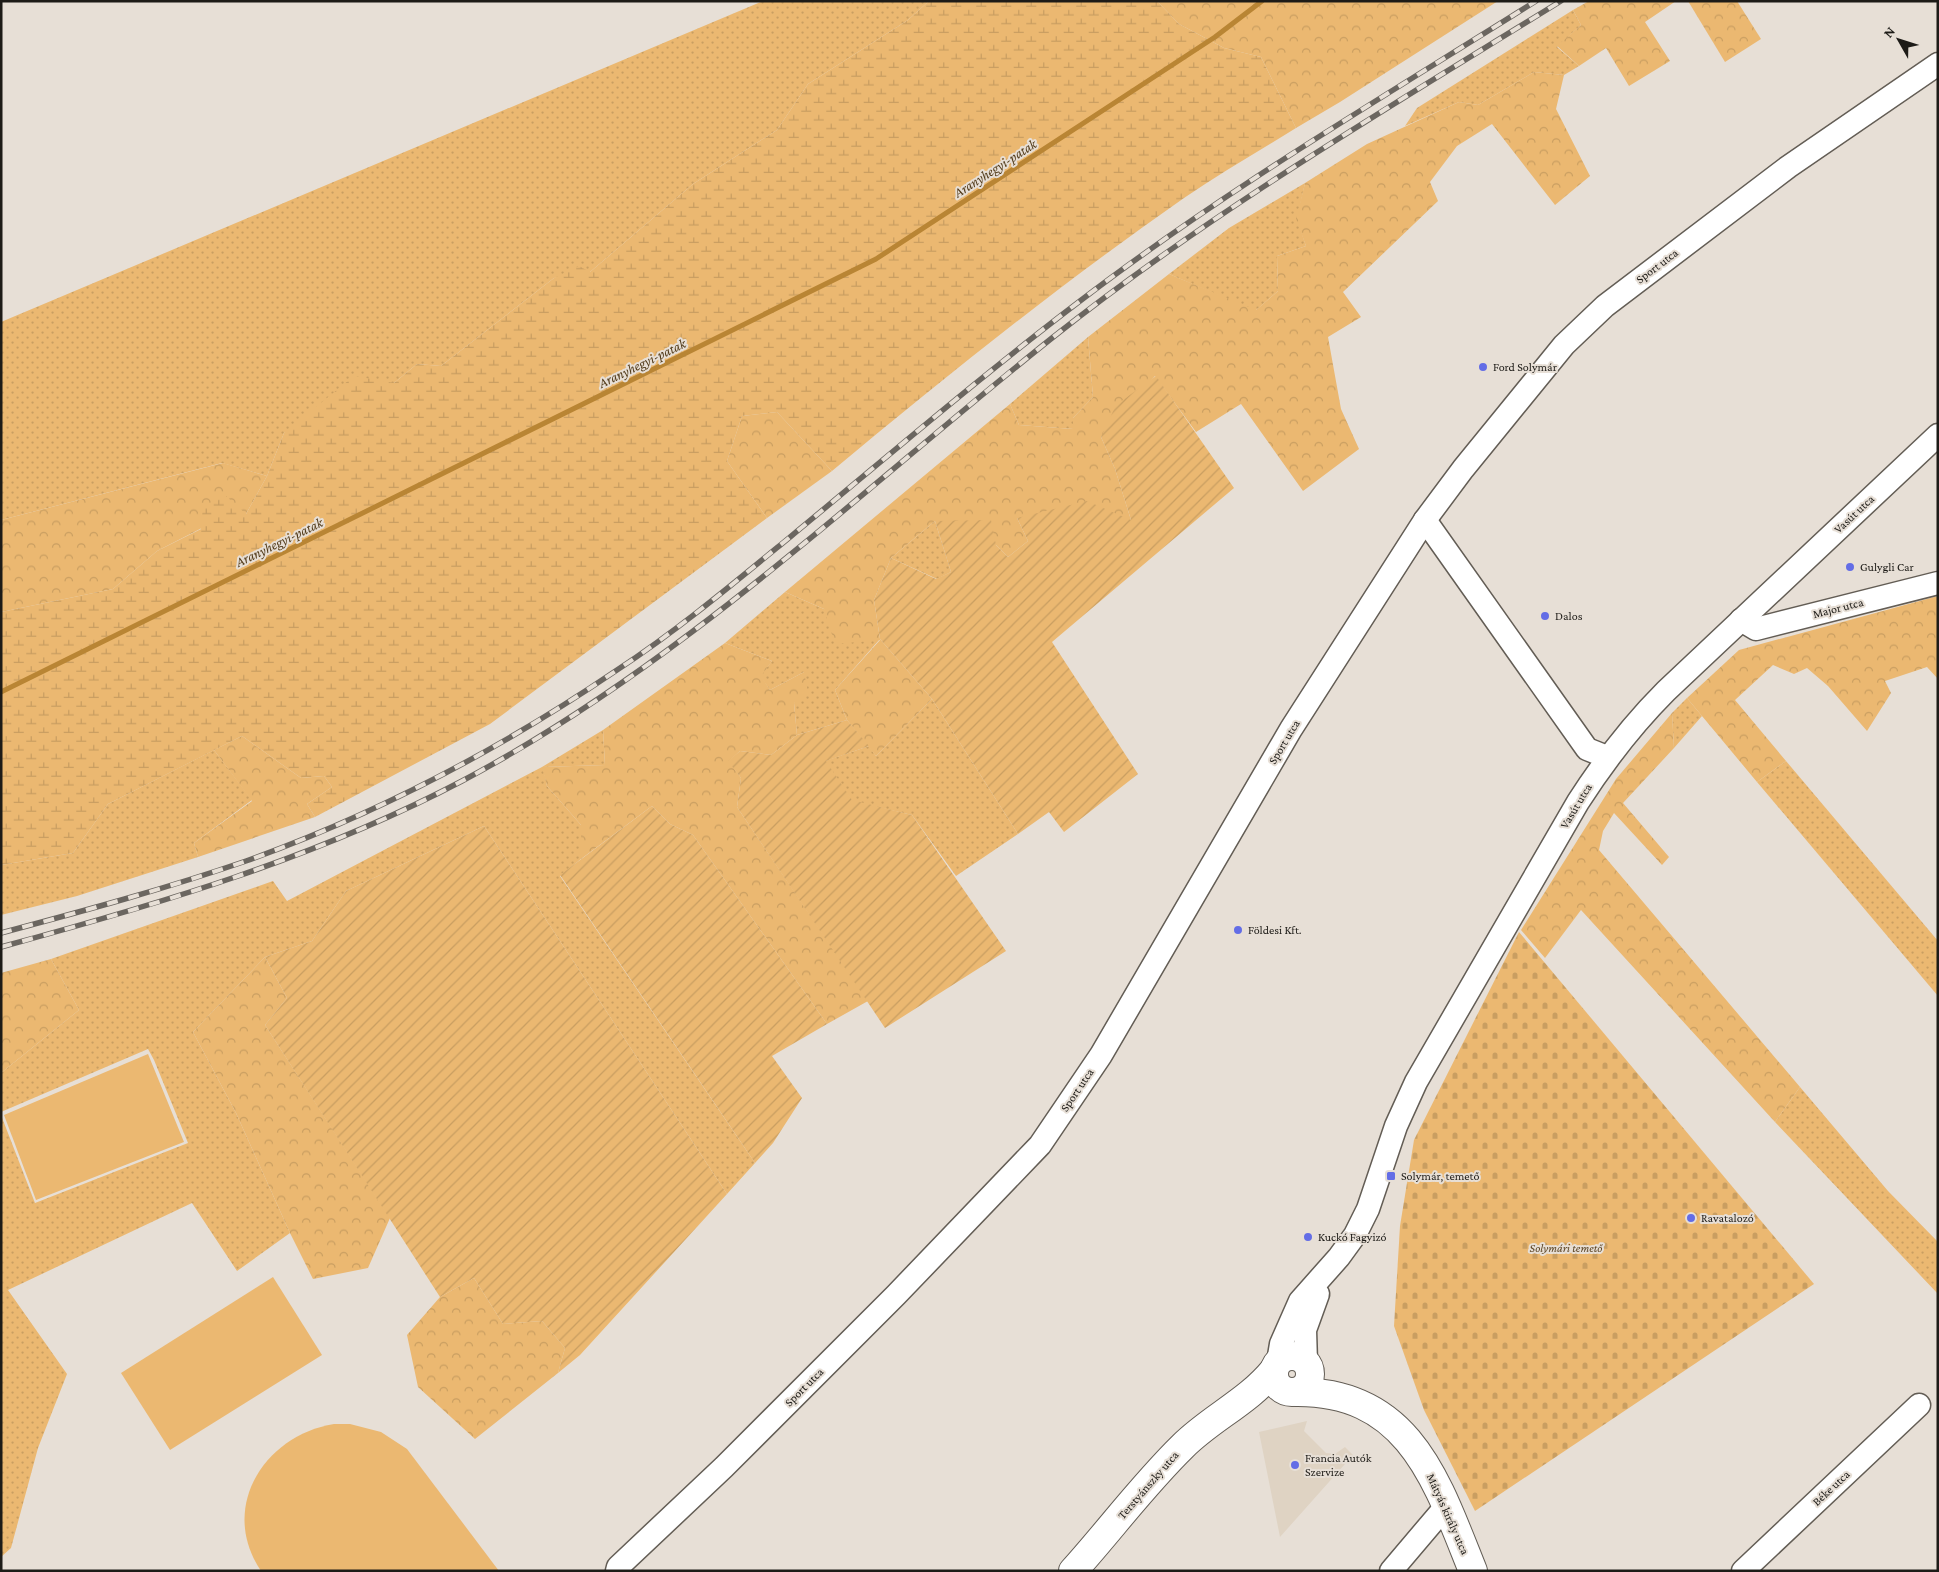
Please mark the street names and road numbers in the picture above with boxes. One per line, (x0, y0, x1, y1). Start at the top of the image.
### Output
street label: Sport utca (1633, 245, 1681, 286)
street label: Vasút utca (1831, 492, 1877, 536)
street label: Major utca (1811, 595, 1865, 621)
street label: Sport utca (1265, 717, 1303, 767)
street label: Vasút utca (1557, 781, 1595, 831)
street label: Sport utca (1057, 1065, 1097, 1114)
street label: Sport utca (782, 1364, 827, 1409)
street label: Terstyánszky utca (1115, 1448, 1182, 1522)
street label: Béke utca (1809, 1467, 1853, 1509)
street label: Mátyás király utca (1424, 1471, 1472, 1557)

